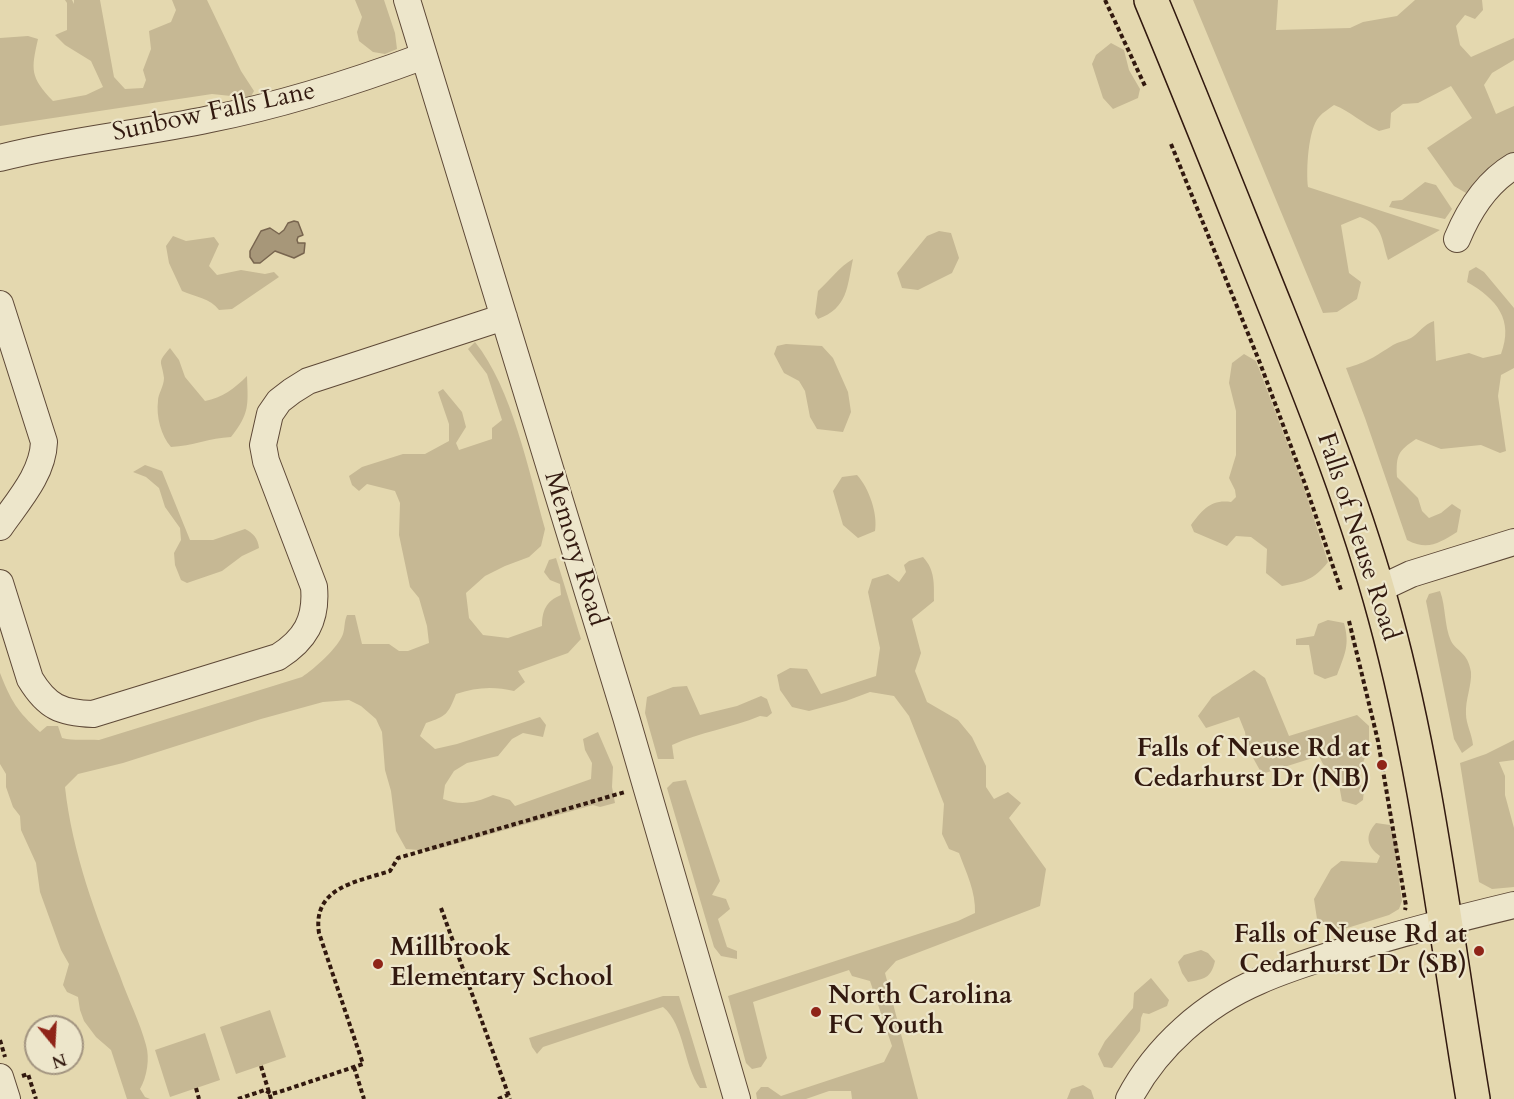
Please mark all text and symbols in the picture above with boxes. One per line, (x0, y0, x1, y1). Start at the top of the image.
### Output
street label: Sunbow Falls Lane (110, 76, 318, 150)
street label: Falls of Neuse Road (1309, 429, 1405, 645)
street label: Memory Road (536, 468, 612, 630)
place label: Falls of Neuse Rd at Cedarhurst Dr (NB) (1134, 734, 1370, 796)
marker: Falls of Neuse Rd at Cedarhurst Dr (NB) (1375, 758, 1389, 772)
place label: Falls of Neuse Rd at Cedarhurst Dr (SB) (1234, 920, 1467, 982)
place label: Millbrook Elementary School (390, 933, 613, 994)
marker: Falls of Neuse Rd at Cedarhurst Dr (SB) (1472, 944, 1486, 958)
marker: Millbrook Elementary School (371, 957, 385, 971)
place label: North Carolina FC Youth (828, 981, 1012, 1042)
marker: North Carolina FC Youth (809, 1005, 823, 1019)
north arrow (24, 1015, 84, 1075)
text: N (49, 1048, 69, 1073)

